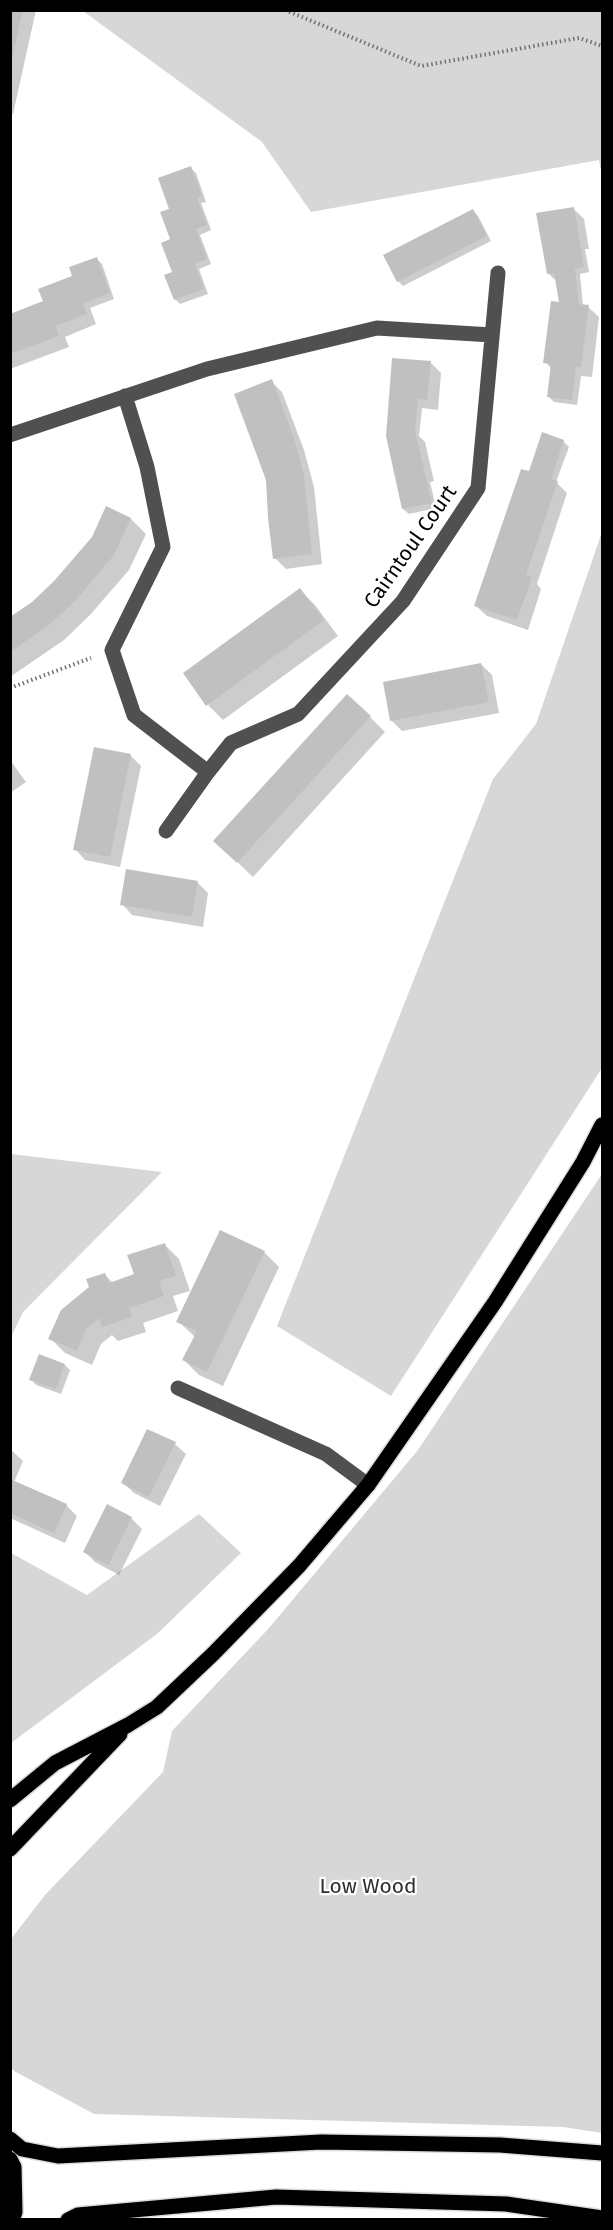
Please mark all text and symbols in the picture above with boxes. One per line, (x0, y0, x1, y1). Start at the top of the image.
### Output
street label: Cairntoul Court (359, 481, 463, 613)
park label: Low Wood (319, 1874, 417, 1900)

